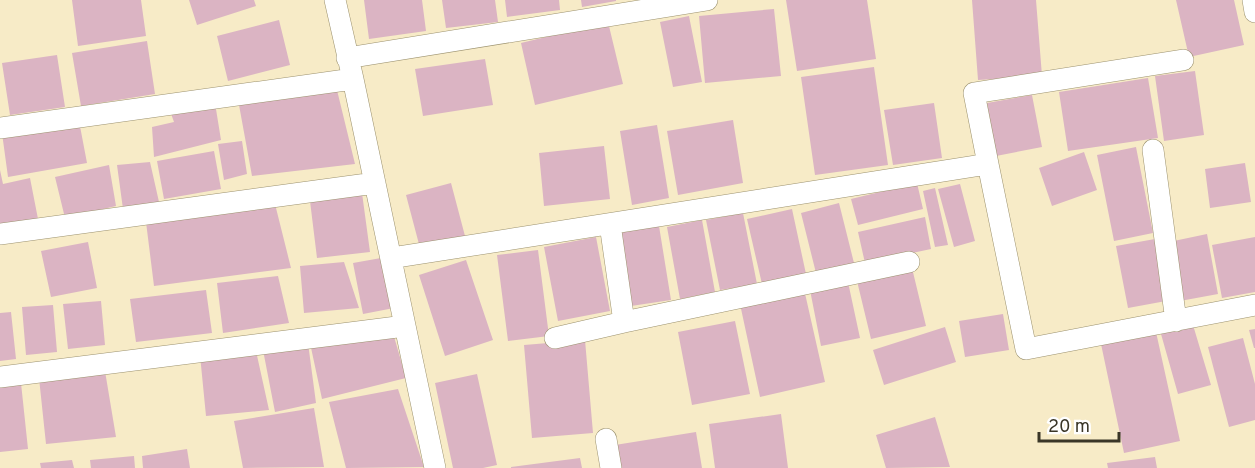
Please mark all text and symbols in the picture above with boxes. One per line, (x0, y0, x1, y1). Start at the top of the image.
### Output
scale bar (1039, 405, 1118, 443)
text: 20 m (1048, 416, 1090, 439)

